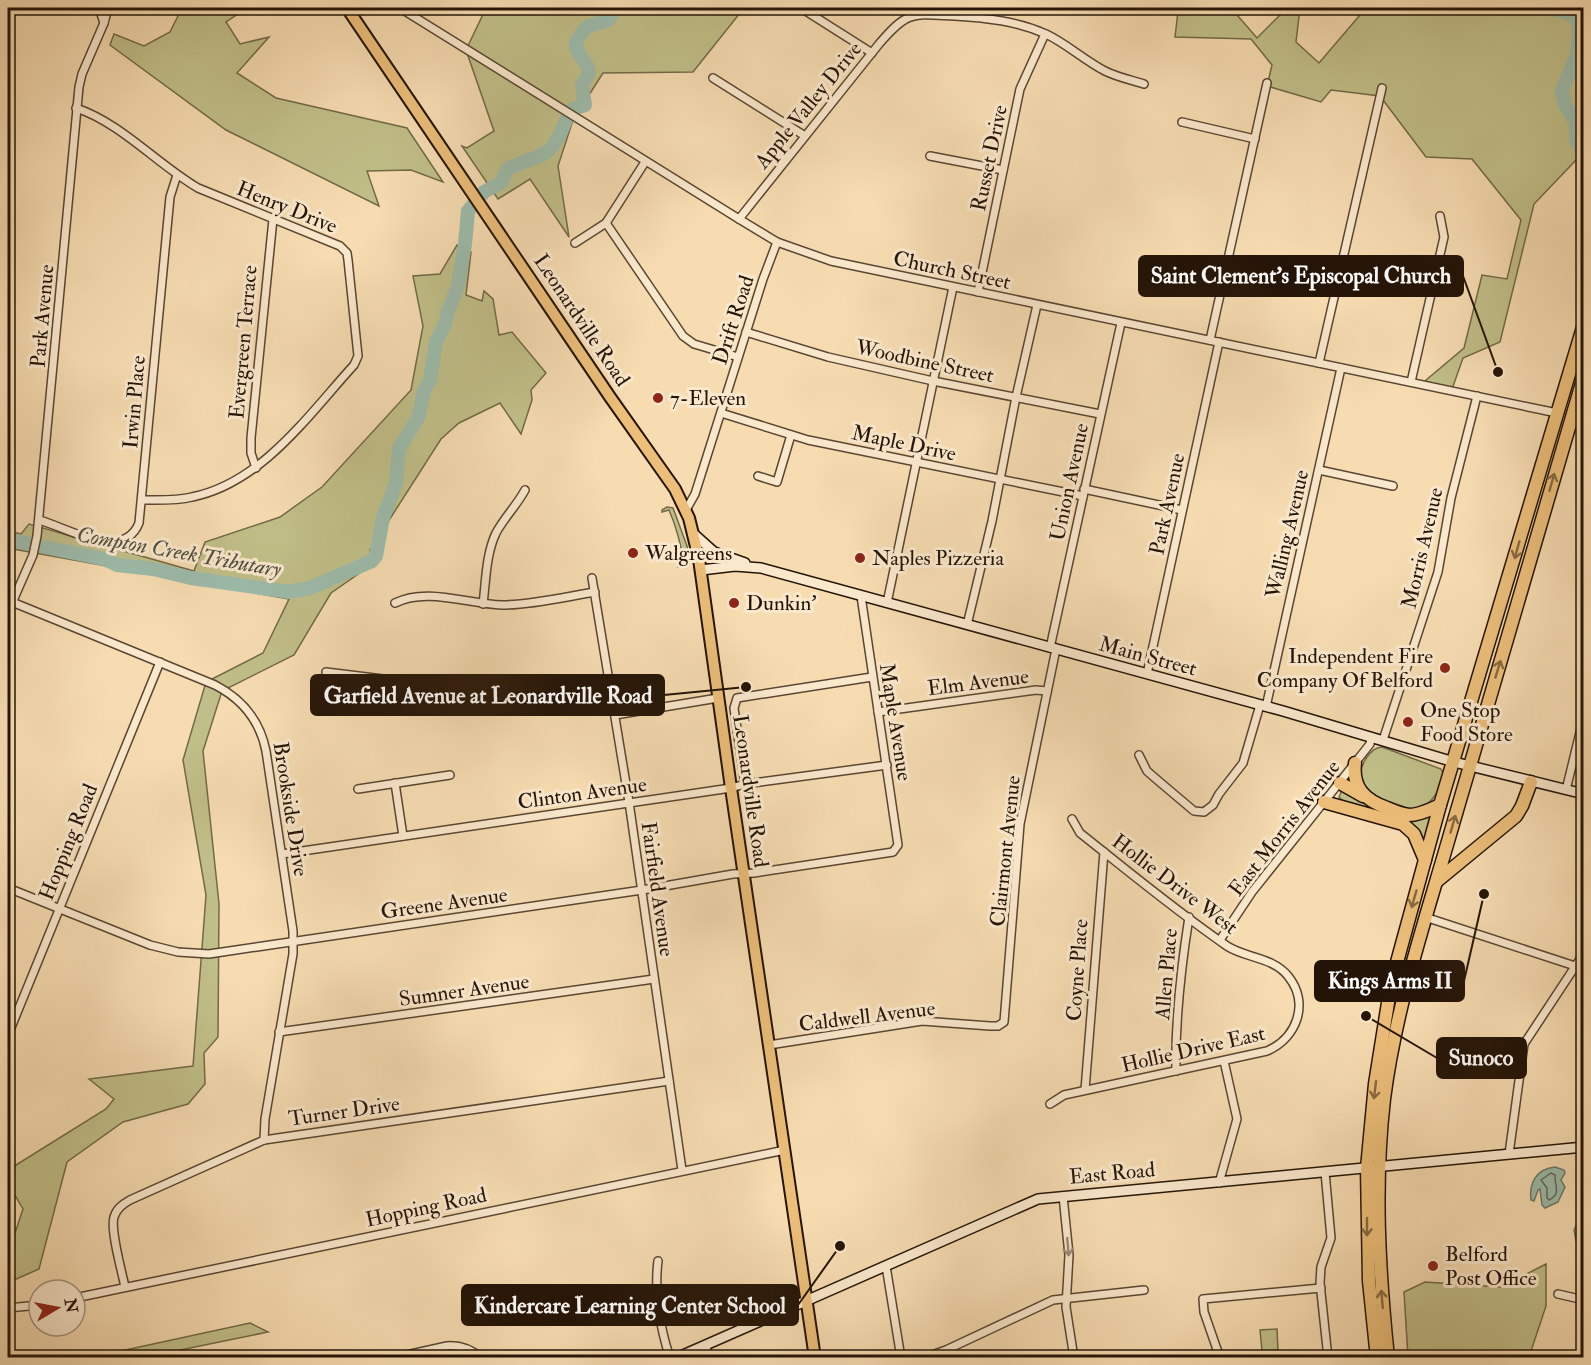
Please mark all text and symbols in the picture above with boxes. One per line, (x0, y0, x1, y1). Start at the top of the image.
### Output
street label: Apple Valley Drive (748, 36, 868, 175)
street label: Russet Drive (965, 102, 1014, 214)
street label: Henry Drive (233, 175, 341, 240)
street label: Church Street (891, 245, 1013, 296)
street label: Leonardville Road (527, 249, 636, 392)
callout: Saint Clement's Episcopal Church (1139, 256, 1463, 296)
text: Saint Clement's Episcopal Church (1151, 262, 1452, 291)
street label: Park Avenue (25, 263, 60, 369)
street label: Evergreen Terrace (223, 264, 264, 420)
street label: Drift Road (706, 271, 761, 368)
street label: Woodbine Street (852, 333, 997, 389)
street label: Irwin Place (117, 354, 152, 450)
place label: 7-Eleven (670, 385, 746, 412)
marker: 7-Eleven (651, 391, 665, 405)
street label: Maple Drive (849, 419, 959, 468)
street label: Union Avenue (1044, 421, 1095, 543)
street label: Park Avenue (1144, 450, 1191, 558)
street label: Walling Avenue (1259, 467, 1315, 602)
one-way arrow (1547, 473, 1558, 492)
street label: Morris Avenue (1395, 485, 1450, 611)
water label: Compton Creek Tributary (74, 520, 284, 584)
place label: Walgreens (644, 540, 732, 567)
one-way arrow (1511, 540, 1522, 559)
place label: Naples Pizzeria (872, 545, 1004, 572)
marker: Walgreens (626, 546, 640, 560)
marker: Naples Pizzeria (853, 551, 867, 565)
place label: Dunkin' (746, 590, 817, 617)
marker: Dunkin' (727, 596, 741, 610)
street label: Main Street (1096, 630, 1200, 683)
place label: Independent Fire Company Of Belford (1257, 643, 1434, 694)
one-way arrow (1493, 660, 1504, 679)
street label: Maple Avenue (873, 661, 918, 783)
marker: Independent Fire Company Of Belford (1438, 661, 1452, 675)
street label: Elm Avenue (926, 663, 1031, 702)
callout: Garfield Avenue at Leonardville Road (311, 675, 664, 715)
text: Garfield Avenue at Leonardville Road (324, 682, 652, 710)
place label: One Stop Food Store (1420, 697, 1513, 748)
street label: Leonardville Road (726, 713, 775, 870)
marker: One Stop Food Store (1401, 715, 1415, 729)
street label: Brookside Drive (267, 740, 314, 878)
street label: East Morris Avenue (1223, 754, 1346, 902)
street label: Clinton Avenue (516, 771, 649, 816)
street label: Clairmont Avenue (984, 774, 1027, 928)
street label: Hopping Road (33, 779, 104, 904)
one-way arrow (1448, 815, 1459, 834)
street label: Fairfield Avenue (635, 820, 680, 958)
street label: Hollie Drive West (1106, 828, 1243, 941)
street label: Greene Avenue (379, 881, 509, 926)
one-way arrow (1408, 889, 1419, 908)
street label: Coyne Place (1060, 918, 1095, 1022)
street label: Allen Place (1149, 927, 1184, 1022)
callout: Kings Arms II (1315, 961, 1464, 1001)
text: Kings Arms II (1328, 967, 1452, 996)
street label: Sumner Avenue (397, 968, 531, 1013)
street label: Caldwell Avenue (797, 995, 937, 1038)
street label: Hollie Drive East (1119, 1020, 1268, 1079)
callout: Sunoco (1437, 1038, 1526, 1078)
text: Sunoco (1449, 1044, 1514, 1072)
one-way arrow (1369, 1079, 1380, 1099)
street label: Turner Drive (287, 1090, 402, 1133)
street label: East Road (1068, 1156, 1157, 1191)
street label: Hopping Road (363, 1181, 490, 1234)
one-way arrow (1361, 1216, 1373, 1236)
one-way arrow (1063, 1236, 1074, 1256)
place label: Belford Post Office (1445, 1241, 1537, 1292)
marker: Belford Post Office (1426, 1259, 1440, 1273)
north arrow (27, 1278, 87, 1338)
callout: Kindercare Learning Center School (462, 1285, 798, 1325)
one-way arrow (1376, 1290, 1387, 1310)
text: Kindercare Learning Center School (474, 1292, 786, 1321)
text: N (60, 1296, 82, 1315)

